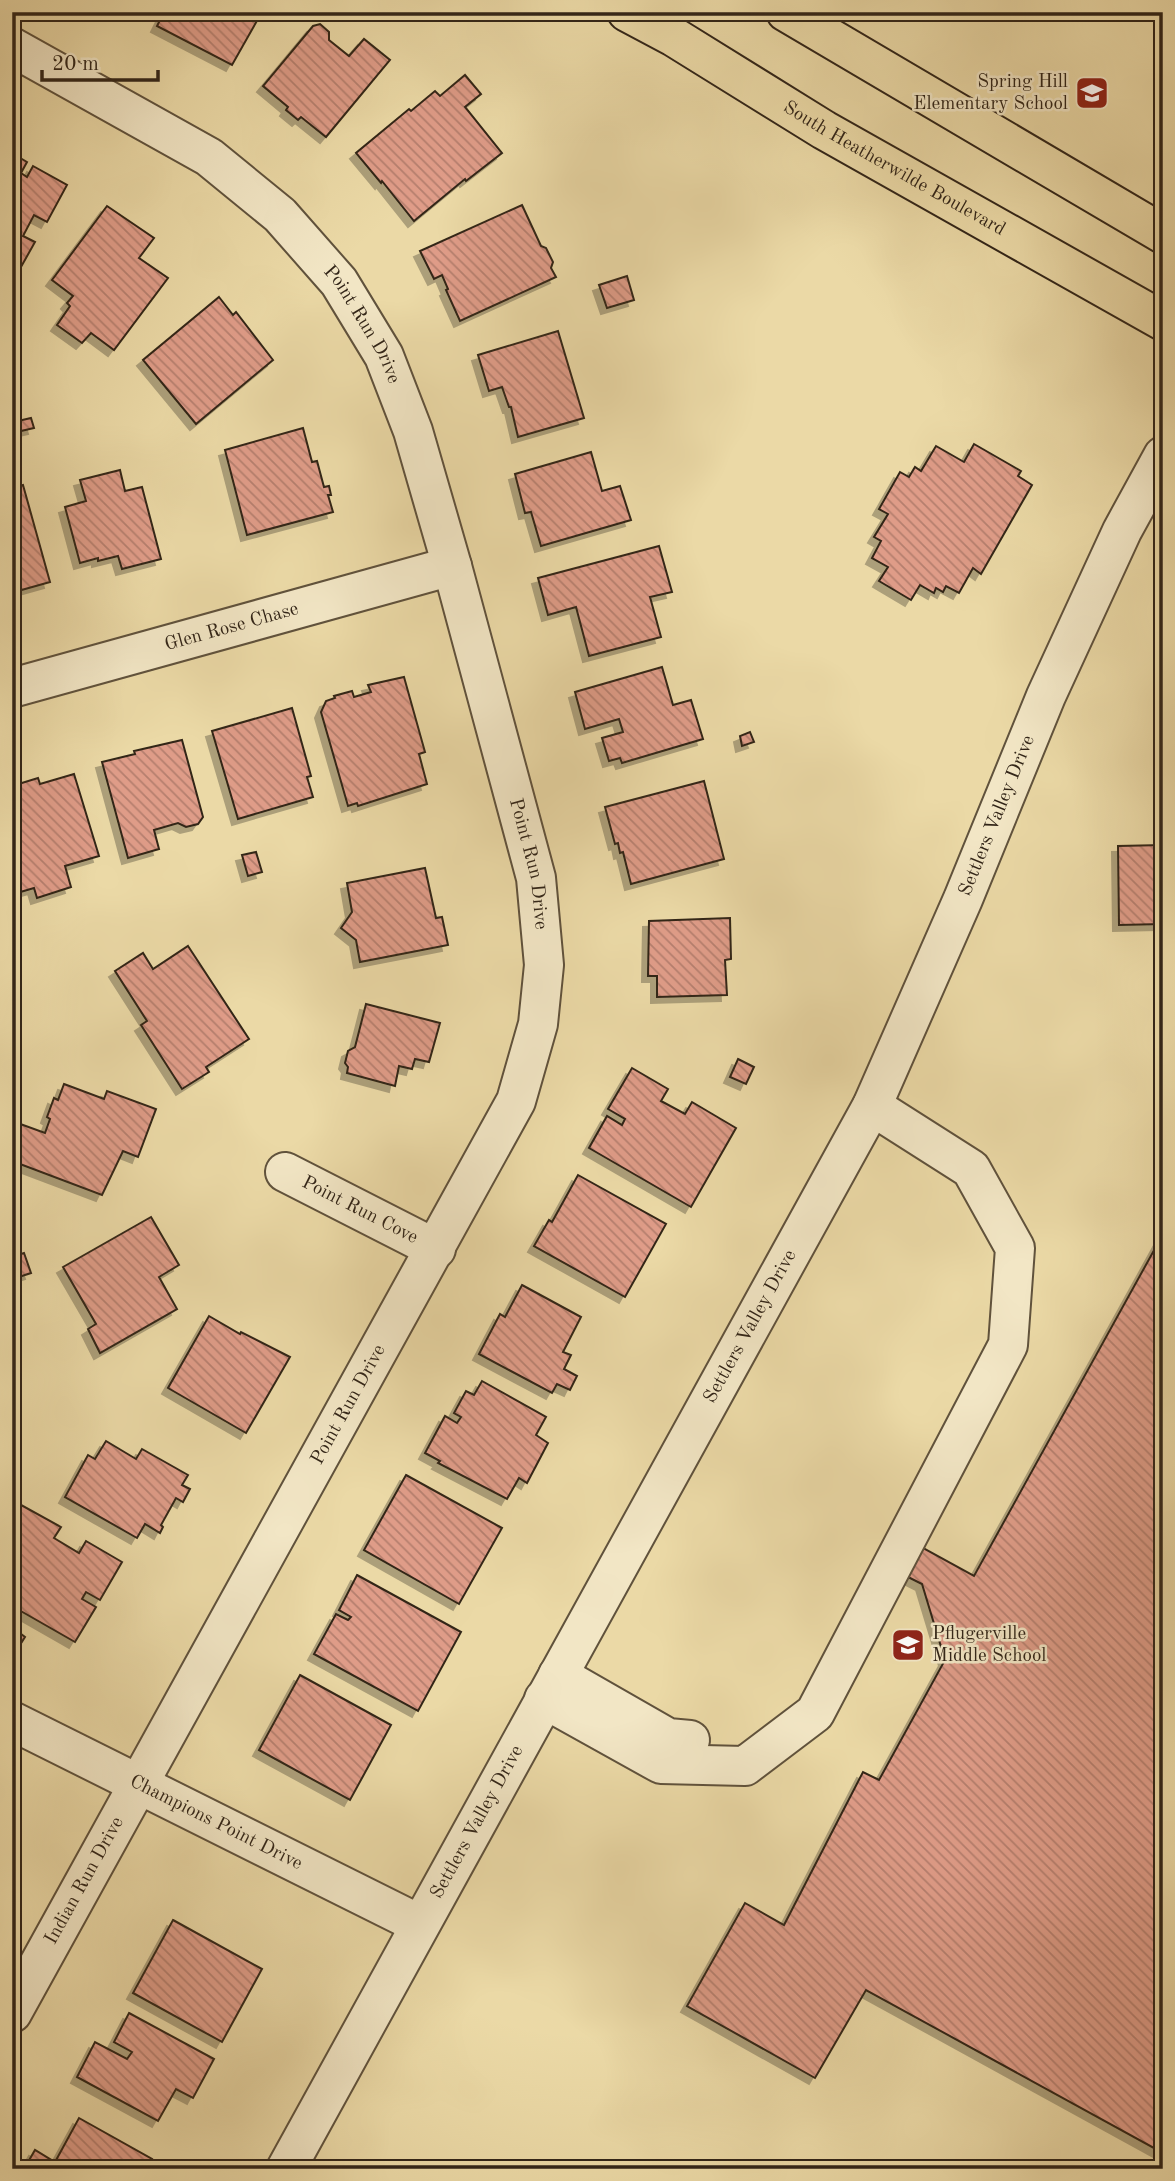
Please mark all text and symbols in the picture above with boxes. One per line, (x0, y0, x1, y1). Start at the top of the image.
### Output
scale bar (42, 38, 158, 82)
text: 20 m (52, 54, 99, 75)
place label: Spring Hill Elementary School (913, 73, 1068, 114)
school or university icon: Spring Hill Elementary School (1073, 74, 1111, 112)
street label: South Heatherwilde Boulevard (780, 98, 1009, 240)
street label: Point Run Drive (320, 262, 403, 386)
street label: Glen Rose Chase (163, 599, 301, 655)
street label: Settlers Valley Drive (956, 733, 1038, 899)
street label: Point Run Drive (505, 796, 550, 930)
street label: Point Run Cove (299, 1173, 421, 1248)
street label: Settlers Valley Drive (701, 1247, 800, 1406)
street label: Point Run Drive (308, 1342, 390, 1468)
place label: Pflugerville Middle School (932, 1625, 1046, 1666)
school or university icon: Pflugerville Middle School (889, 1626, 927, 1664)
street label: Settlers Valley Drive (427, 1742, 527, 1902)
street label: Champions Point Drive (127, 1772, 305, 1874)
street label: Indian Run Drive (42, 1814, 128, 1948)

